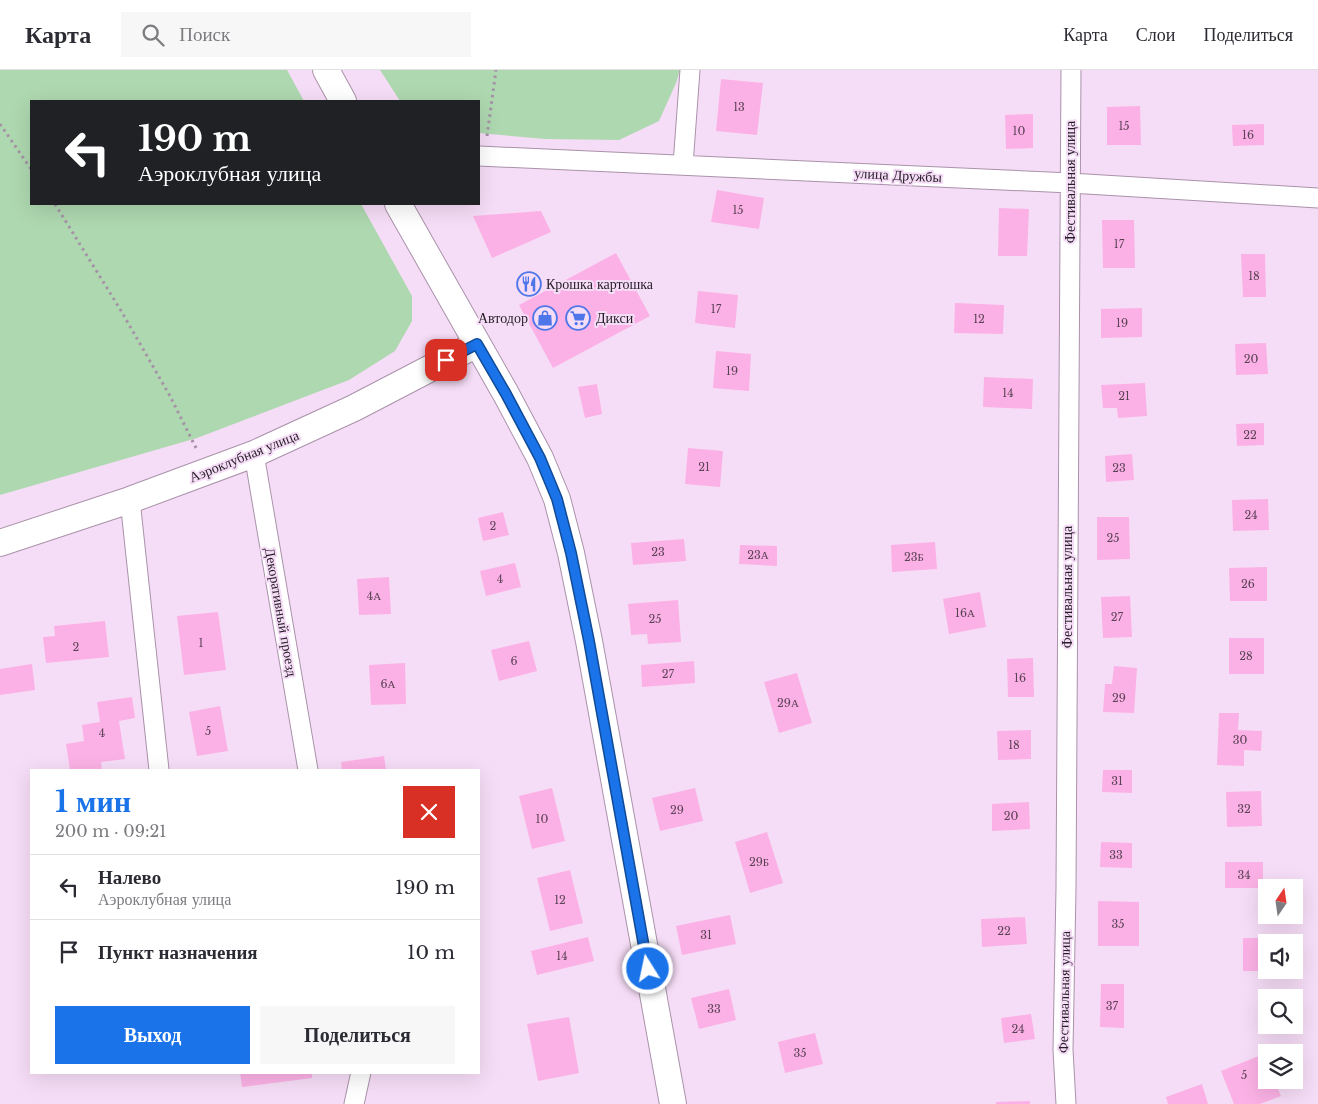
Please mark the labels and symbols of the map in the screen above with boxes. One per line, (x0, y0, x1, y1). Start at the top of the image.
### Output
house number: 13 (733, 100, 745, 114)
house number: 15 (1118, 119, 1130, 133)
street label: Фестивальная улица (1061, 120, 1079, 243)
house number: 10 (1013, 124, 1026, 138)
house number: 16 (1242, 128, 1254, 142)
street label: улица Дружбы (854, 164, 943, 186)
house number: 15 (732, 203, 744, 217)
house number: 17 (1114, 237, 1125, 251)
house number: 18 (1248, 269, 1260, 283)
restaurant icon: Крошка картошка (516, 271, 542, 297)
place label: Крошка картошка (546, 275, 654, 293)
house number: 17 (711, 302, 722, 316)
shop icon: Автодор (532, 305, 558, 331)
supermarket icon: Дикси (565, 305, 591, 331)
place label: Автодор (478, 309, 528, 327)
place label: Дикси (596, 309, 634, 327)
house number: 12 (973, 312, 985, 326)
house number: 19 (1116, 316, 1128, 330)
pin (425, 339, 467, 381)
house number: 20 (1244, 352, 1258, 366)
house number: 19 (726, 364, 738, 378)
house number: 14 (1002, 386, 1014, 400)
house number: 21 (1118, 389, 1130, 403)
street label: Аэроклубная улица (187, 426, 302, 486)
house number: 22 (1243, 428, 1257, 442)
house number: 21 (698, 460, 710, 474)
house number: 23 (1112, 461, 1126, 475)
house number: 24 (1244, 508, 1258, 522)
house number: 2 (490, 519, 497, 533)
street label: Фестивальная улица (1058, 525, 1076, 648)
house number: 25 (1106, 531, 1120, 545)
house number: 23 (651, 545, 665, 559)
street label: Декоративный проезд (261, 546, 301, 678)
house number: 23А (747, 548, 769, 562)
house number: 23Б (904, 550, 924, 564)
house number: 4 (497, 572, 503, 586)
house number: 26 (1241, 577, 1255, 591)
house number: 4А (367, 589, 381, 603)
house number: 16А (955, 606, 975, 620)
house number: 27 (1111, 610, 1124, 624)
house number: 25 (648, 612, 662, 626)
house number: 1 (199, 636, 204, 650)
house number: 2 (73, 640, 80, 654)
house number: 28 (1239, 649, 1253, 663)
house number: 6 (510, 654, 518, 668)
house number: 27 (662, 667, 675, 681)
house number: 16 (1014, 671, 1026, 685)
house number: 6А (380, 677, 396, 691)
house number: 29 (1112, 691, 1126, 705)
house number: 29А (777, 696, 799, 710)
house number: 5 (205, 724, 211, 738)
house number: 4 (99, 726, 105, 740)
house number: 30 (1233, 733, 1247, 747)
house number: 18 (1008, 738, 1020, 752)
house number: 31 (1111, 774, 1123, 788)
house number: 32 (1237, 802, 1251, 816)
house number: 29 (670, 803, 684, 817)
house number: 20 (1004, 809, 1018, 823)
house number: 10 (536, 812, 549, 826)
house number: 33 (1109, 848, 1123, 862)
house number: 29Б (749, 855, 769, 869)
house number: 34 (1237, 868, 1251, 882)
north arrow (1258, 879, 1302, 924)
house number: 12 (554, 893, 566, 907)
house number: 35 (1111, 917, 1125, 931)
house number: 22 (997, 924, 1011, 938)
house number: 31 (700, 928, 712, 942)
street label: Фестивальная улица (1054, 930, 1074, 1053)
position arrow (621, 942, 673, 994)
house number: 14 (556, 949, 568, 963)
house number: 37 (1106, 999, 1119, 1013)
house number: 33 (707, 1002, 721, 1016)
house number: 24 (1011, 1022, 1025, 1036)
house number: 35 (793, 1046, 807, 1060)
house number: 5 (1241, 1068, 1247, 1082)

